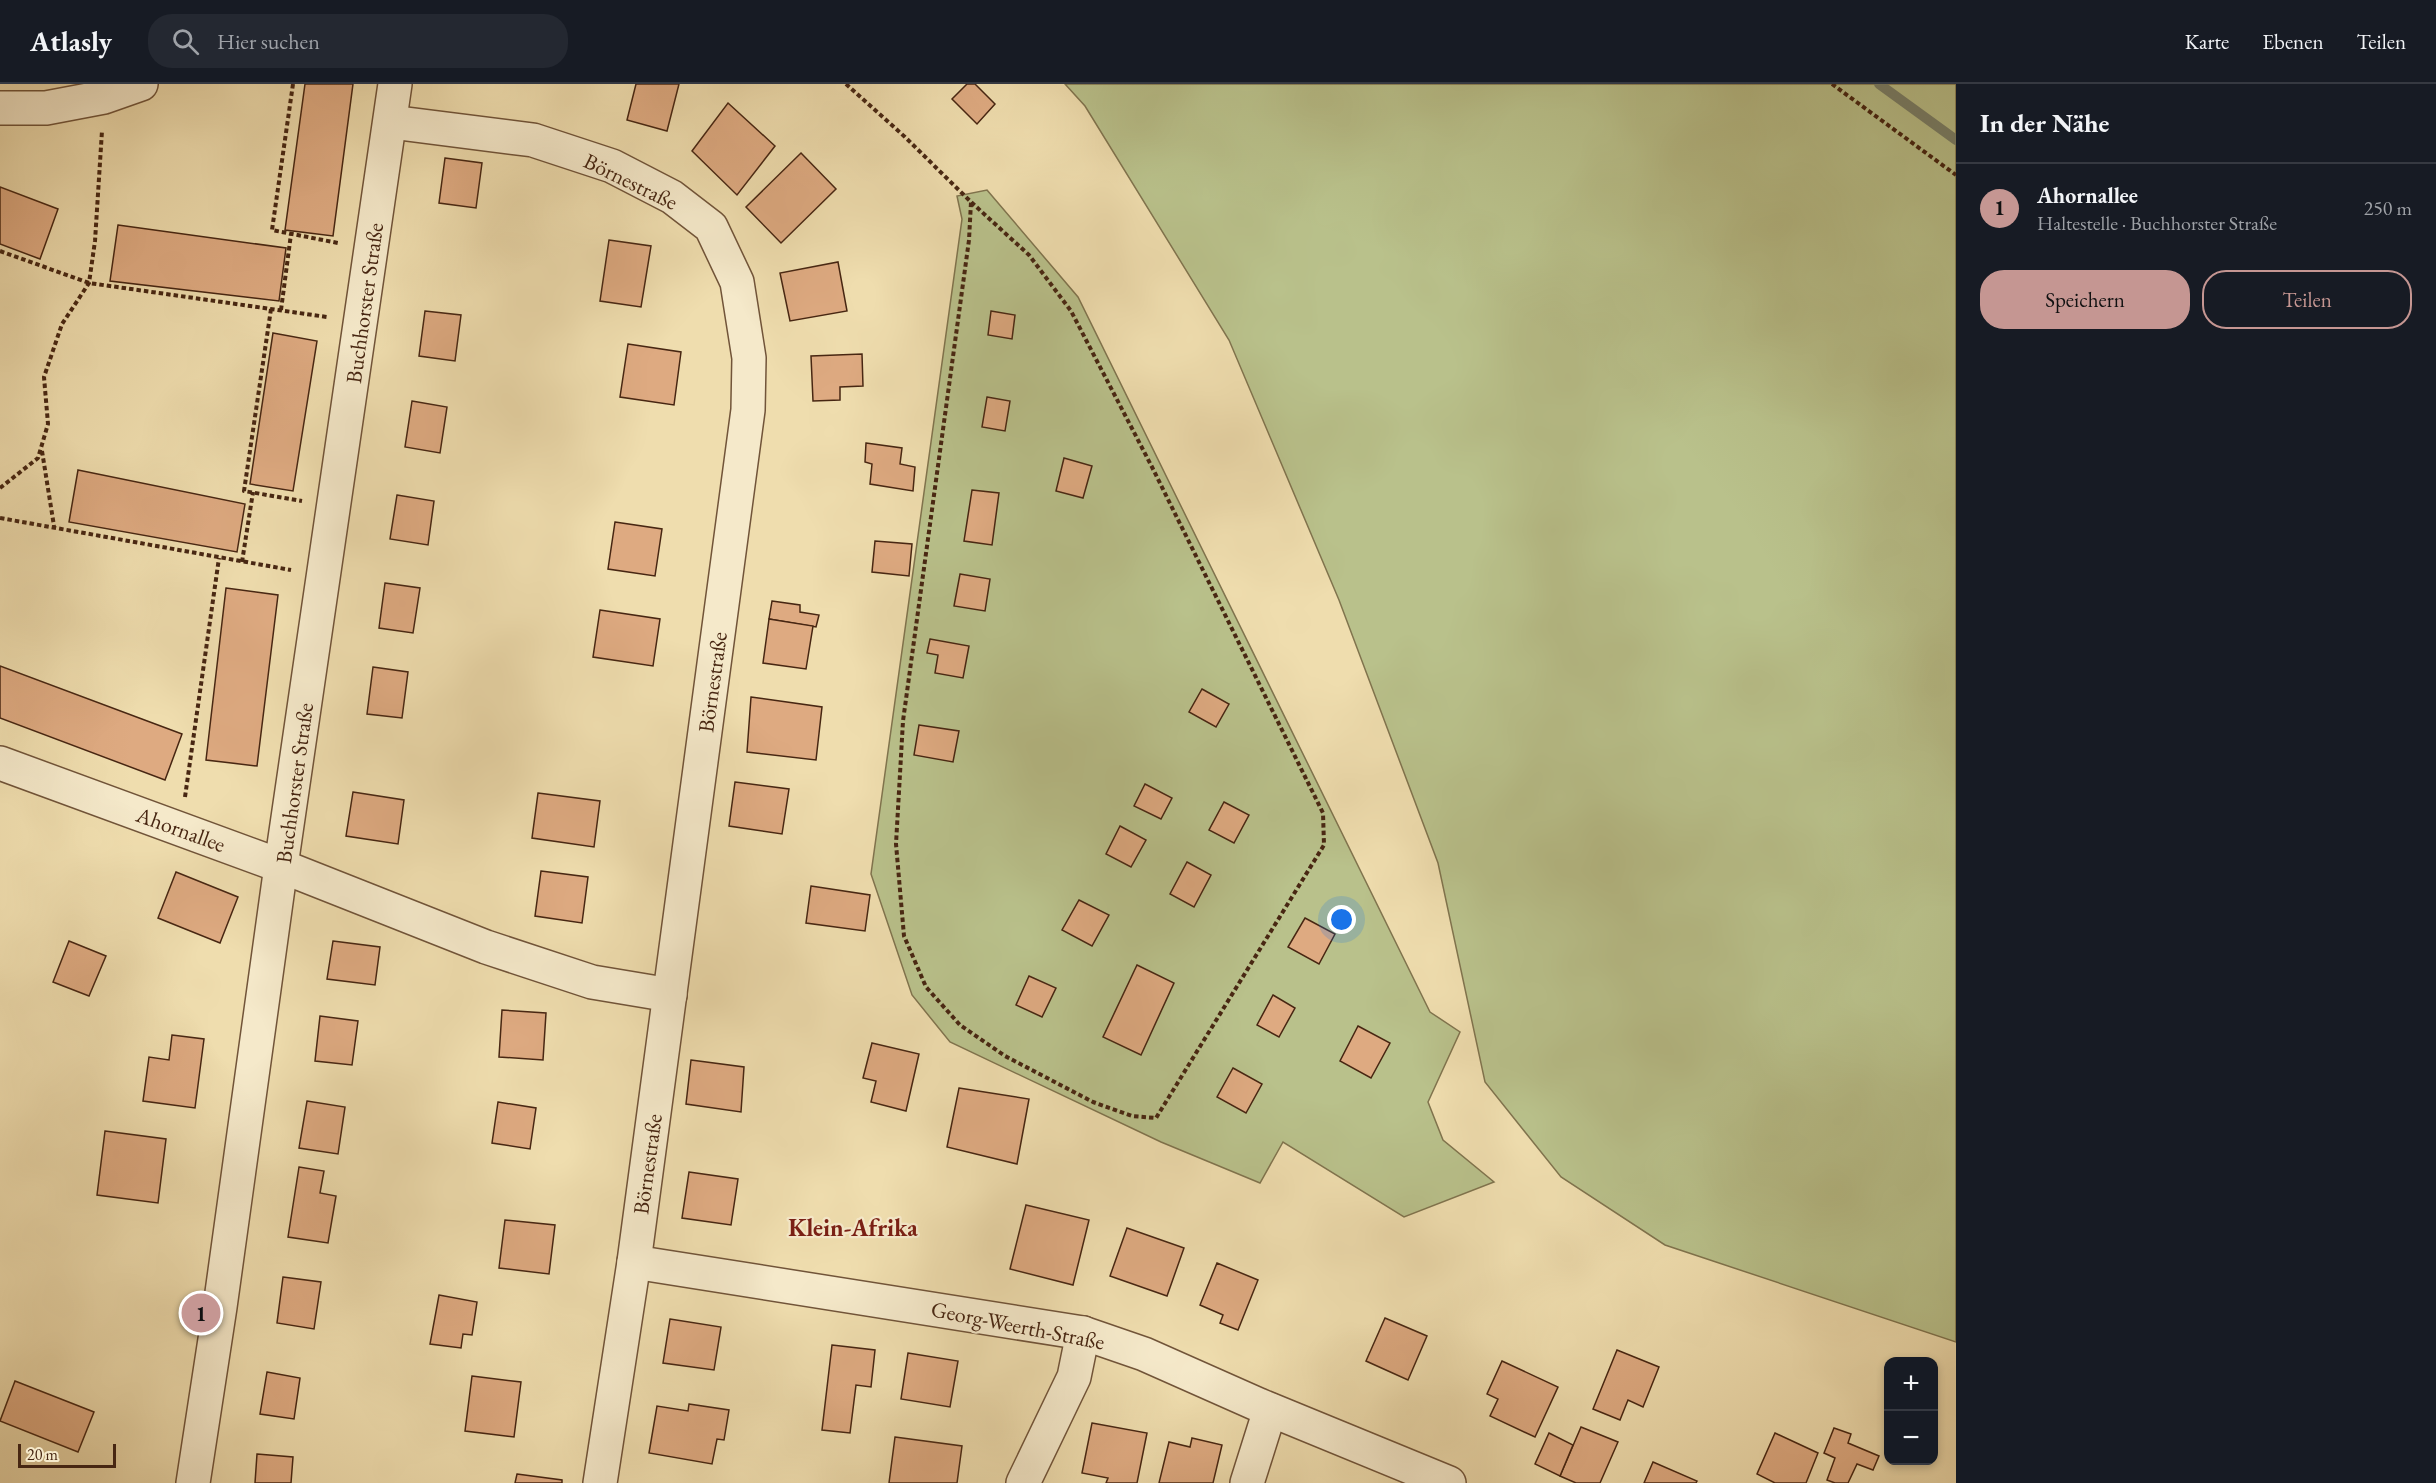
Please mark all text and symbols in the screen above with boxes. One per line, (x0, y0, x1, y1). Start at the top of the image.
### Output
search box (148, 14, 568, 68)
text: Atlasly (30, 23, 112, 59)
icon: search (169, 25, 202, 58)
text: Hier suchen (217, 27, 320, 56)
text: Karte (2185, 28, 2229, 55)
text: Ebenen (2262, 28, 2323, 55)
text: Teilen (2356, 28, 2406, 55)
text: In der Nähe (1980, 106, 2109, 140)
street label: Börnestraße (579, 146, 683, 217)
text: Ahornallee (2037, 181, 2138, 210)
text: 1 (1994, 195, 2005, 221)
text: 250 m (2364, 195, 2412, 221)
text: Haltestelle · Buchhorster Straße (2037, 210, 2277, 236)
street label: Buchhorster Straße (339, 221, 390, 385)
button: Speichern (1980, 270, 2190, 329)
button: Teilen (2202, 270, 2412, 329)
street label: Börnestraße (691, 630, 734, 734)
street label: Buchhorster Straße (269, 701, 320, 865)
street label: Ahornallee (131, 800, 230, 859)
your location (1327, 905, 1356, 934)
street label: Börnestraße (626, 1112, 669, 1216)
district label: Klein-Afrika (788, 1212, 918, 1243)
pin: 1 (182, 1290, 220, 1336)
street label: Georg-Weerth-Straße (929, 1294, 1108, 1357)
map controls (1884, 1357, 1938, 1465)
button: + (1884, 1357, 1938, 1411)
button: − (1884, 1411, 1938, 1465)
scale bar (18, 1441, 116, 1468)
text: 20 m (27, 1444, 58, 1465)

